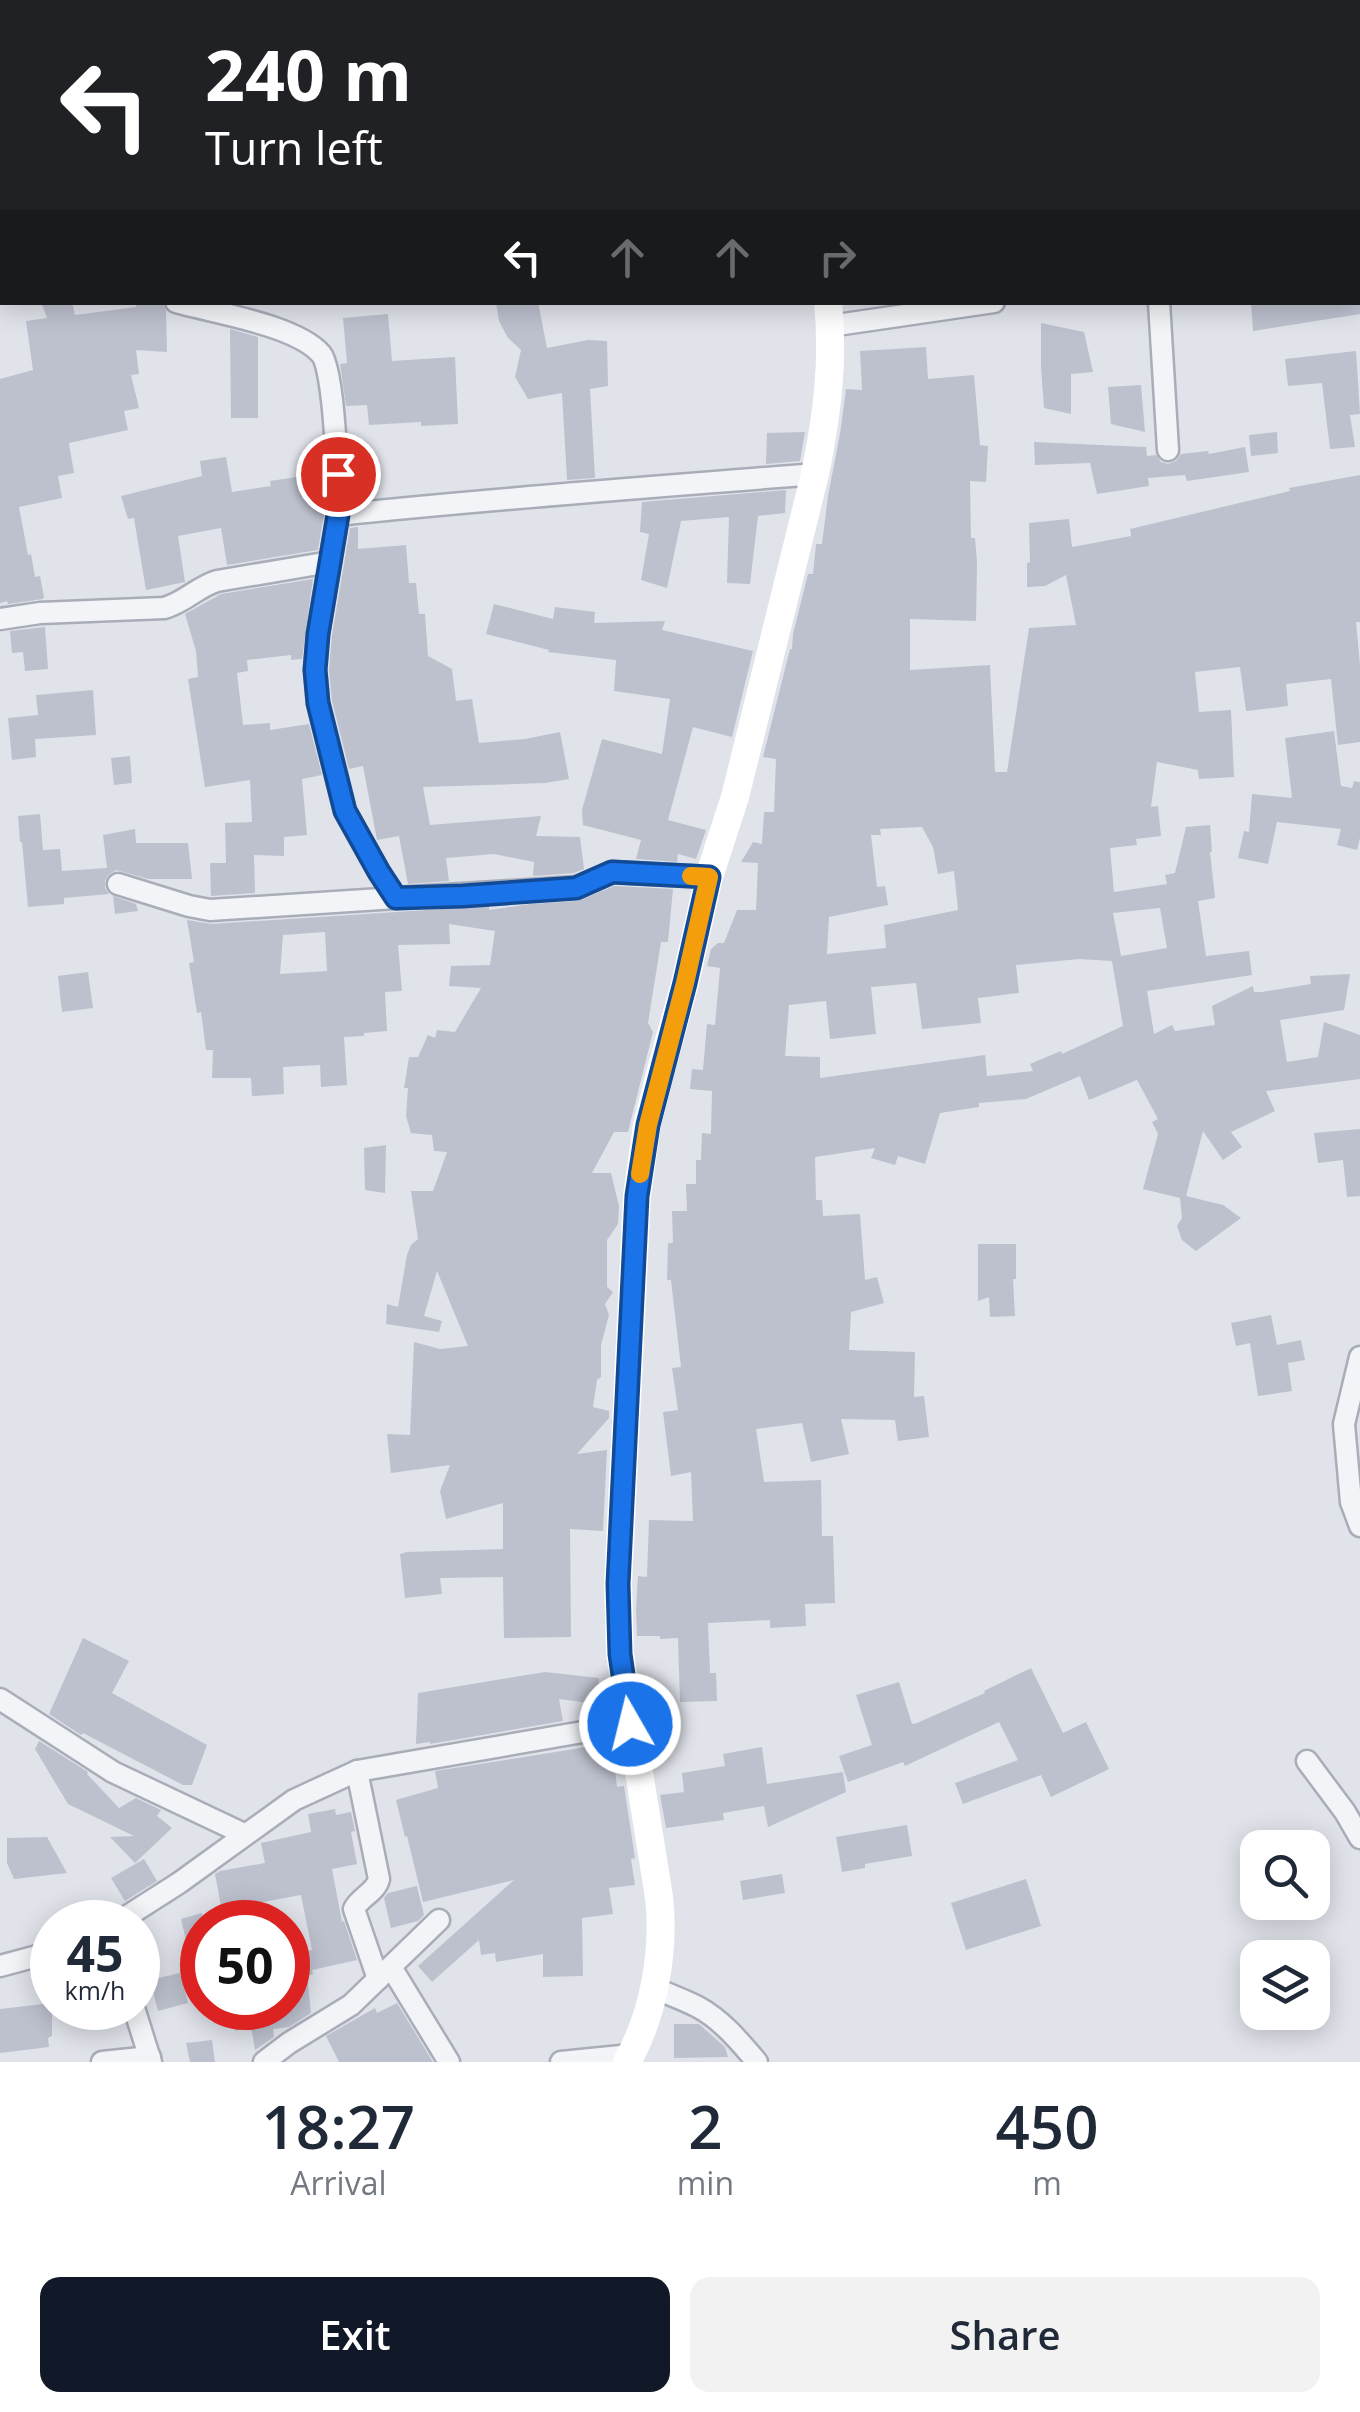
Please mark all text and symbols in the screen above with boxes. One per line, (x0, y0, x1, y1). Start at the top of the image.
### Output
text: 240 m (205, 26, 412, 122)
icon: left (40, 40, 170, 170)
text: Turn left (205, 117, 383, 178)
icon: left (495, 230, 550, 285)
icon: ahead (600, 230, 655, 285)
icon: ahead (705, 230, 760, 285)
icon: right (810, 230, 865, 285)
pin (296, 432, 381, 517)
icon: arrive (311, 447, 366, 502)
position arrow (578, 1672, 682, 1776)
map controls (1240, 1830, 1330, 2030)
button: search (1240, 1830, 1330, 1920)
speed limit sign: 50 (180, 1900, 310, 2030)
text: 45 (66, 1919, 124, 1987)
button: layers (1240, 1940, 1330, 2030)
text: km/h (65, 1973, 125, 2007)
text: 18:27 (262, 2085, 415, 2167)
text: 2 (688, 2085, 723, 2167)
text: 450 (996, 2085, 1098, 2167)
text: Arrival (290, 2161, 387, 2204)
text: min (677, 2161, 734, 2204)
text: m (1032, 2161, 1062, 2204)
button: Exit (40, 2277, 670, 2392)
button: Share (690, 2277, 1320, 2392)

